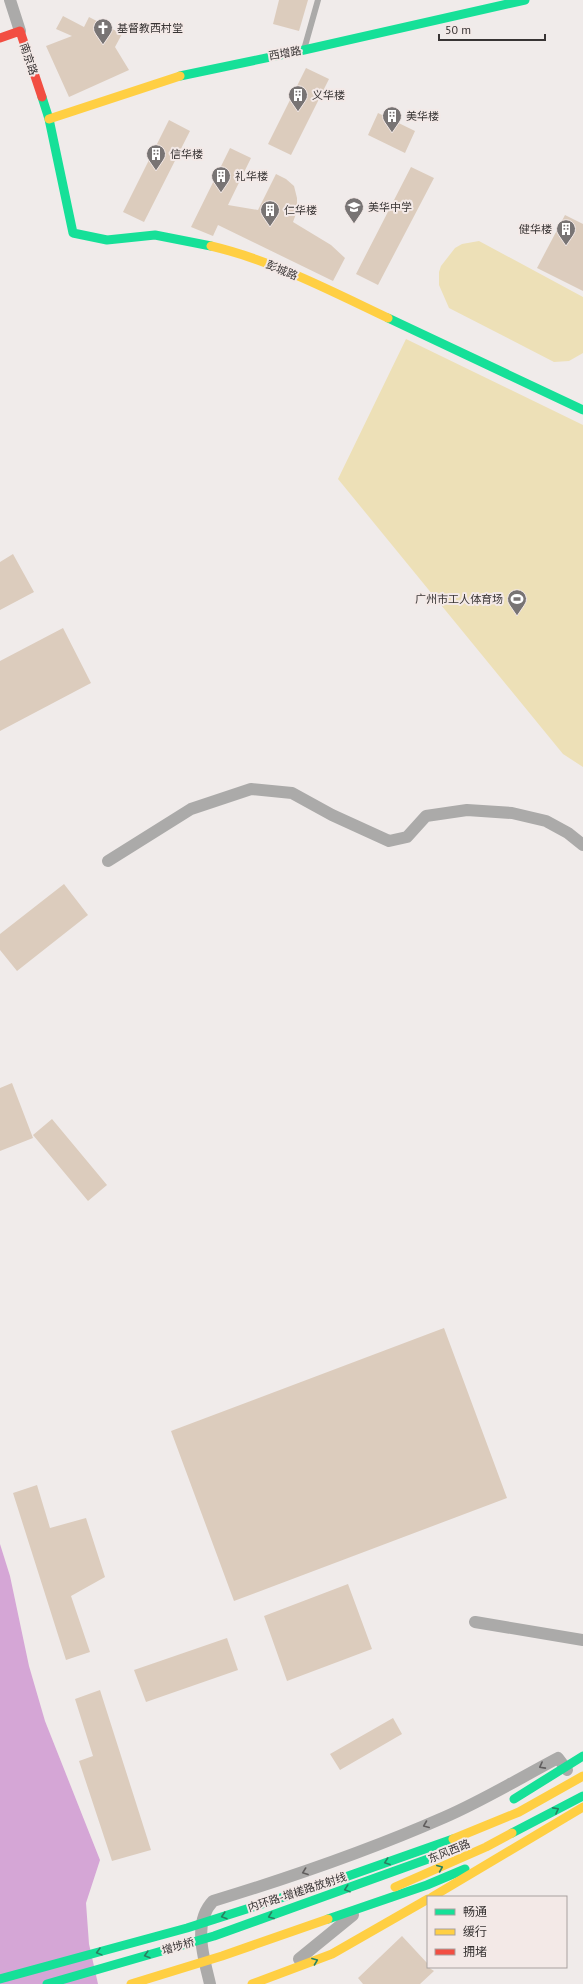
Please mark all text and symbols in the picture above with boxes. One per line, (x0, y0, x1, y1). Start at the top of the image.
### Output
scale bar (439, 16, 545, 42)
church icon: 基督教西村堂 (92, 17, 114, 45)
place label: 基督教西村堂 (117, 21, 183, 35)
text: 50 m (445, 22, 471, 37)
street label: 南京路 (17, 41, 41, 77)
street label: 西增路 (268, 43, 302, 63)
building icon: 义华楼 (287, 84, 309, 112)
place label: 义华楼 (312, 88, 345, 102)
building icon: 美华楼 (381, 105, 403, 133)
place label: 美华楼 (406, 109, 439, 123)
building icon: 信华楼 (145, 143, 167, 171)
place label: 信华楼 (170, 147, 203, 161)
building icon: 礼华楼 (210, 165, 232, 193)
place label: 礼华楼 (235, 169, 268, 183)
school or university icon: 美华中学 (343, 196, 365, 224)
building icon: 仁华楼 (259, 199, 281, 227)
place label: 美华中学 (368, 200, 412, 214)
place label: 仁华楼 (284, 203, 317, 217)
building icon: 健华楼 (555, 218, 577, 246)
place label: 健华楼 (519, 222, 552, 236)
street label: 彭城路 (264, 257, 300, 283)
sports icon: 广州市工人体育场 (506, 588, 528, 616)
place label: 广州市工人体育场 (415, 592, 503, 606)
one-way arrow (539, 1762, 546, 1769)
one-way arrow (552, 1808, 559, 1815)
one-way arrow (422, 1820, 429, 1828)
street label: 东风西路 (426, 1836, 472, 1866)
one-way arrow (384, 1857, 391, 1866)
one-way arrow (435, 1865, 443, 1873)
one-way arrow (301, 1867, 308, 1875)
street label: 内环路-增槎路放射线 (246, 1869, 348, 1915)
one-way arrow (343, 1884, 350, 1892)
legend (427, 1896, 567, 1968)
text: 畅通 (463, 1904, 487, 1919)
one-way arrow (221, 1911, 228, 1920)
one-way arrow (268, 1912, 275, 1920)
text: 缓行 (463, 1924, 487, 1939)
street label: 增埗桥 (160, 1935, 196, 1957)
text: 拥堵 (463, 1944, 487, 1959)
one-way arrow (96, 1947, 103, 1956)
one-way arrow (144, 1950, 151, 1959)
one-way arrow (311, 1957, 318, 1965)

